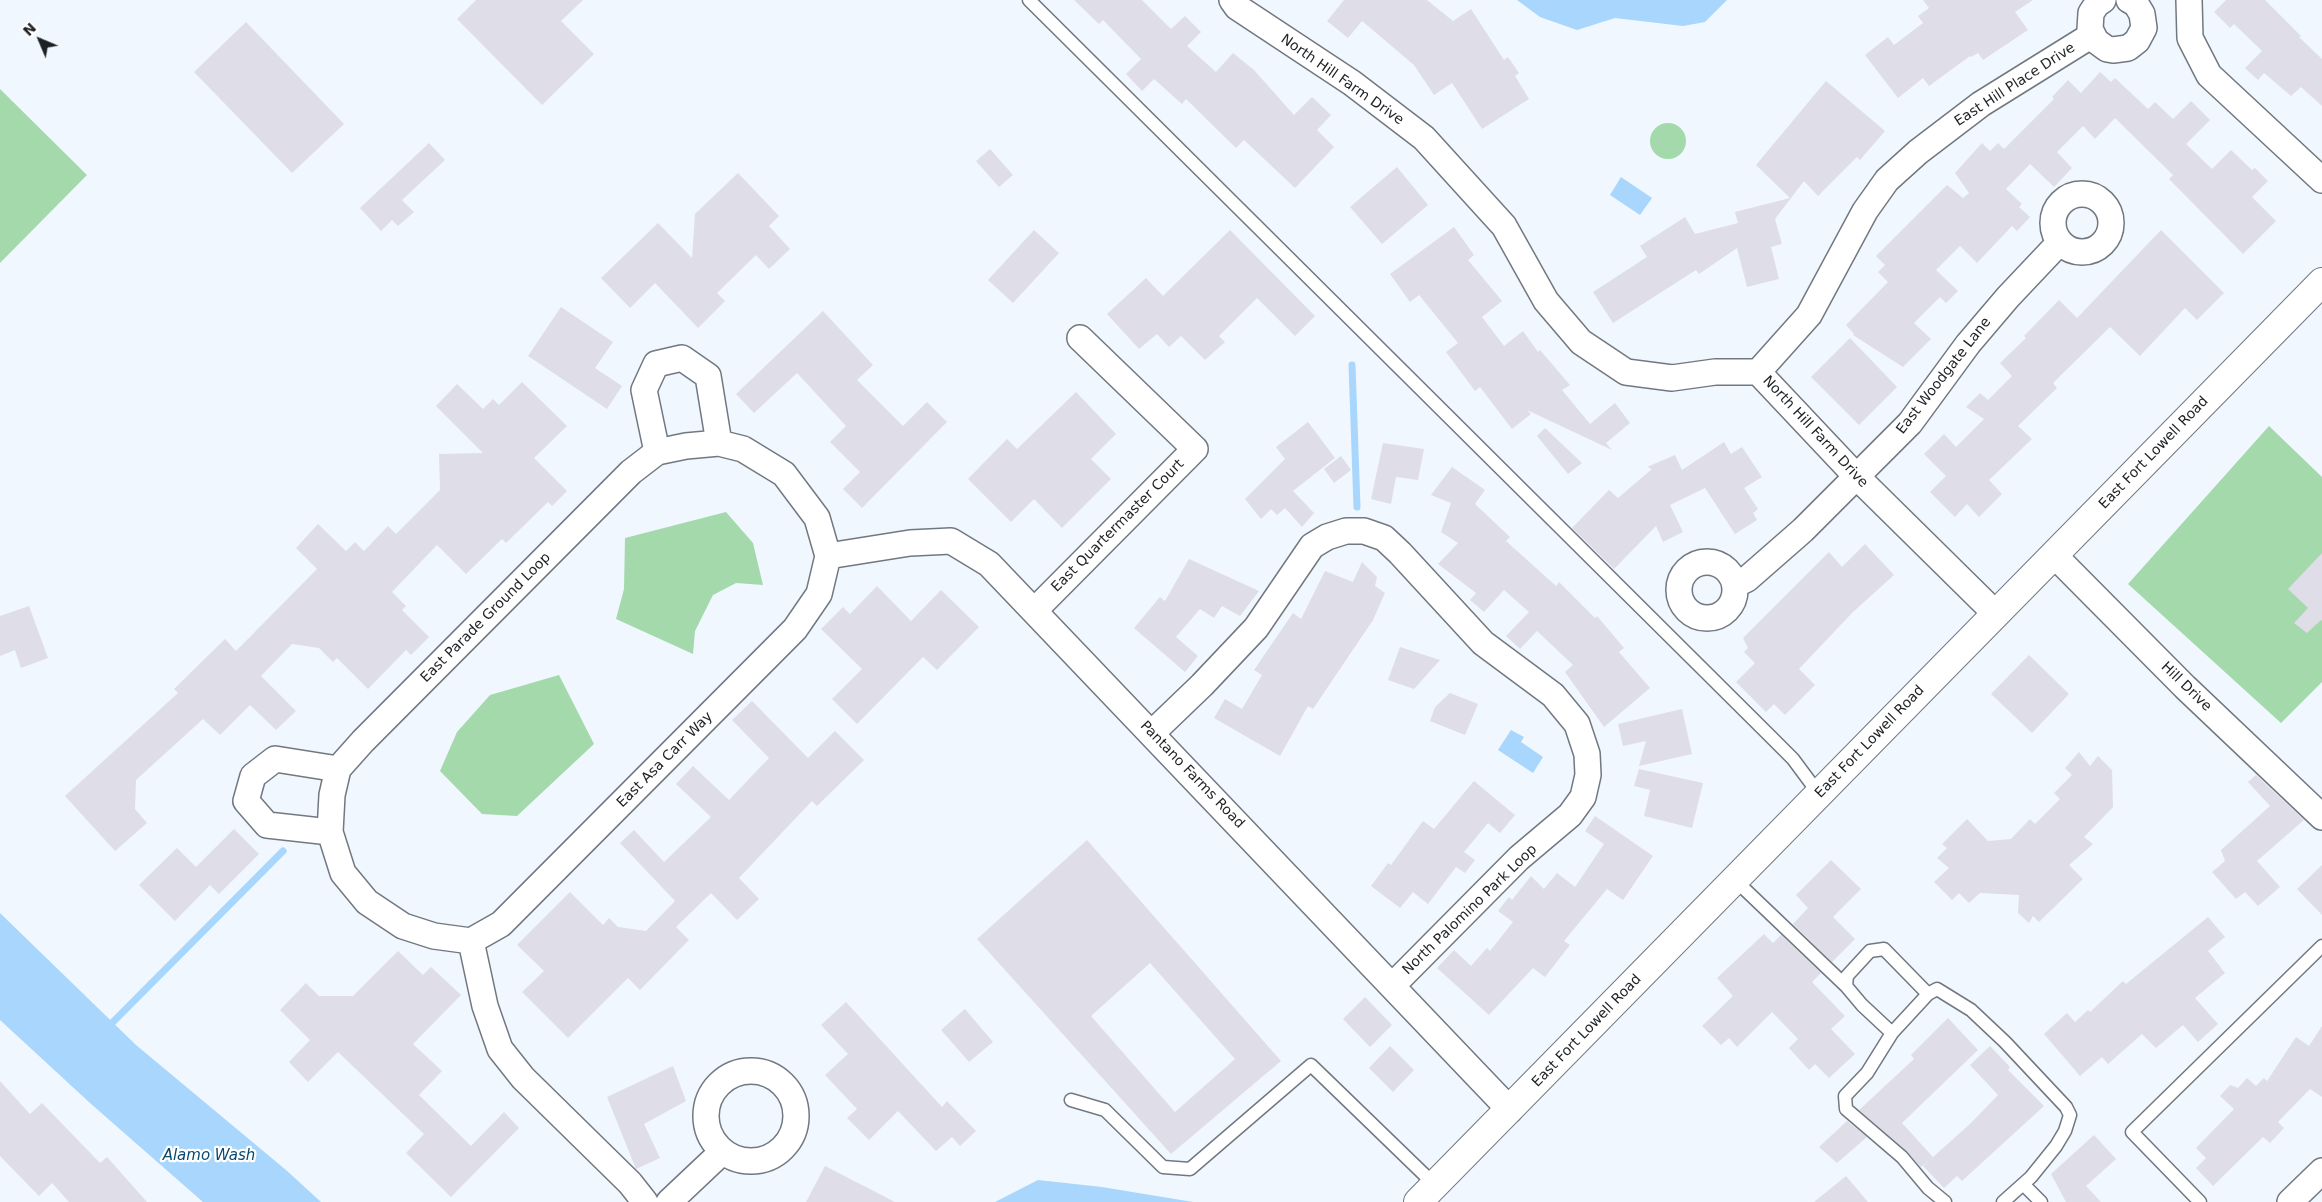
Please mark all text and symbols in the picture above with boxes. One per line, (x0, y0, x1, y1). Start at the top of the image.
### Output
north arrow (15, 15, 65, 65)
text: N (20, 20, 39, 39)
street label: North Hill Farm Drive (1277, 31, 1407, 129)
street label: East Hill Place Drive (1952, 40, 2078, 130)
street label: East Woodgate Lane (1893, 314, 1995, 438)
street label: North Hill Farm Drive (1759, 373, 1871, 491)
street label: East Fort Lowell Road (2096, 393, 2212, 513)
street label: East Quartermaster Court (1048, 456, 1188, 596)
street label: East Parade Ground Loop (418, 550, 554, 686)
street label: Hill Drive (2157, 659, 2215, 715)
street label: East Fort Lowell Road (1812, 682, 1928, 802)
street label: East Asa Carr Way (614, 709, 716, 811)
street label: Pantano Farms Road (1136, 718, 1248, 832)
street label: North Palomino Park Loop (1399, 841, 1541, 979)
street label: East Fort Lowell Road (1529, 971, 1645, 1091)
water label: Alamo Wash (163, 1147, 255, 1165)

